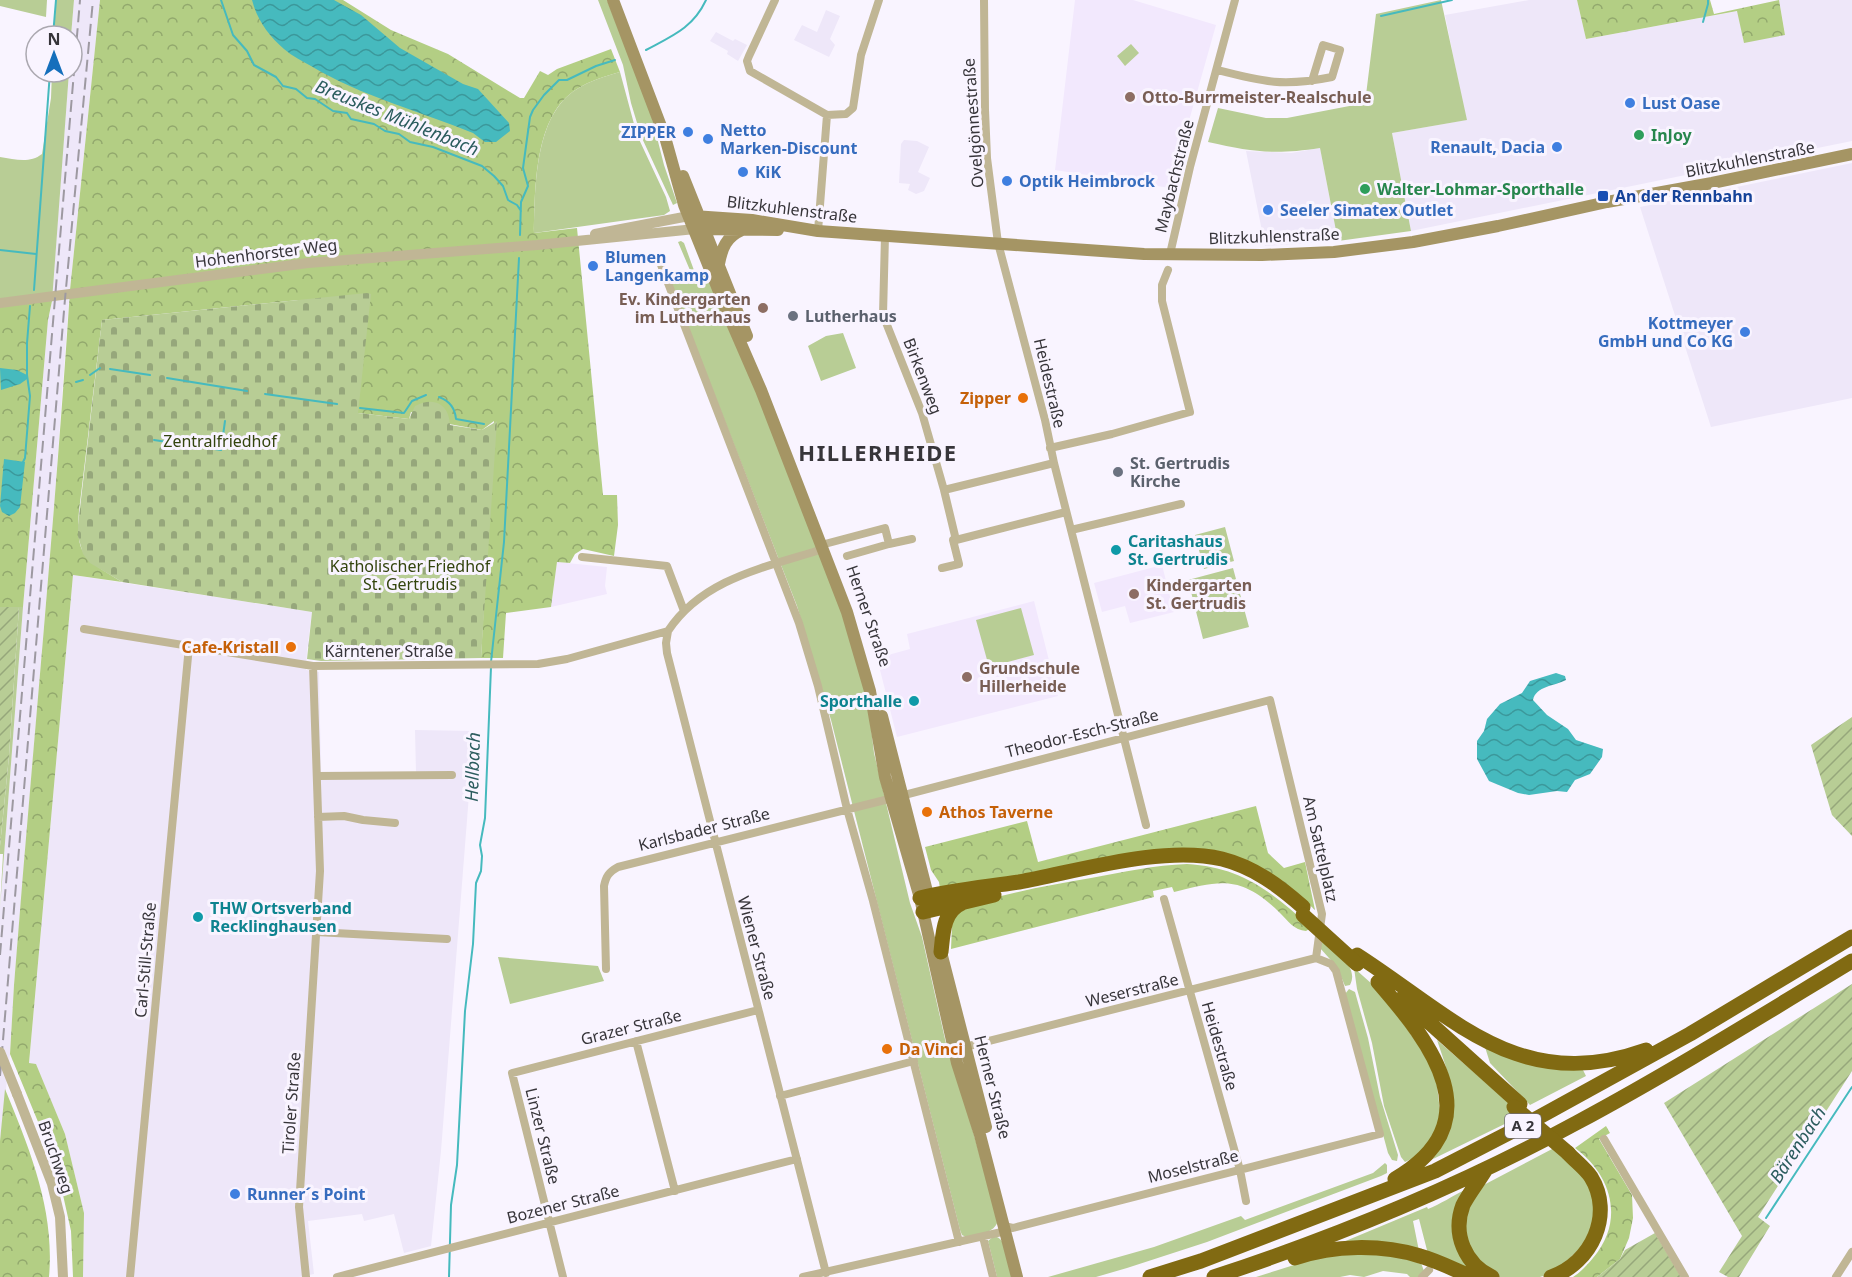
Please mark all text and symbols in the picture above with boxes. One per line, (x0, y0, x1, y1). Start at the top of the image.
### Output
north arrow (24, 24, 84, 84)
text: N (47, 28, 61, 50)
street label: Ovelgönnestraße (957, 57, 989, 189)
water label: Breuskes Mühlenbach (312, 73, 483, 161)
place label: Otto-Burrmeister-Realschule (1142, 86, 1372, 108)
marker: Otto-Burrmeister-Realschule (1123, 90, 1137, 104)
place label: Lust Oase (1642, 92, 1720, 114)
marker: Lust Oase (1623, 96, 1637, 110)
street label: Maybachstraße (1149, 117, 1199, 235)
place label: Netto Marken-Discount (720, 119, 857, 159)
place label: ZIPPER (621, 121, 676, 143)
place label: InJoy (1651, 124, 1693, 146)
marker: ZIPPER (681, 125, 695, 139)
marker: InJoy (1632, 128, 1646, 142)
marker: Netto Marken-Discount (701, 132, 715, 146)
place label: Renault, Dacia (1430, 136, 1545, 158)
street label: Blitzkuhlenstraße (1684, 136, 1816, 182)
marker: Renault, Dacia (1550, 140, 1564, 154)
place label: KiK (755, 161, 781, 183)
marker: KiK (736, 165, 750, 179)
place label: Optik Heimbrock (1019, 170, 1155, 192)
marker: Optik Heimbrock (1000, 174, 1014, 188)
place label: Walter-Lohmar-Sporthalle (1377, 178, 1584, 200)
marker: Walter-Lohmar-Sporthalle (1358, 182, 1372, 196)
place label: An der Rennbahn (1615, 185, 1753, 207)
marker: An der Rennbahn (1596, 189, 1610, 203)
street label: Blitzkuhlenstraße (726, 190, 858, 228)
place label: Seeler Simatex Outlet (1280, 199, 1453, 221)
marker: Seeler Simatex Outlet (1261, 203, 1275, 217)
street label: Blitzkuhlenstraße (1208, 223, 1340, 249)
street label: Hohenhorster Weg (194, 233, 338, 273)
place label: Blumen Langenkamp (605, 246, 709, 286)
marker: Blumen Langenkamp (586, 259, 600, 273)
place label: Ev. Kindergarten im Lutherhaus (619, 288, 751, 328)
marker: Ev. Kindergarten im Lutherhaus (756, 301, 770, 315)
place label: Lutherhaus (805, 305, 897, 327)
marker: Lutherhaus (786, 309, 800, 323)
place label: Kottmeyer GmbH und Co KG (1598, 312, 1733, 352)
marker: Kottmeyer GmbH und Co KG (1738, 325, 1752, 339)
street label: Birkenweg (898, 335, 948, 417)
street label: Heidestraße (1029, 336, 1071, 430)
place label: Zipper (960, 387, 1011, 409)
marker: Zipper (1016, 391, 1030, 405)
park label: Zentralfriedhof (163, 430, 278, 452)
district label: HILLERHEIDE (798, 437, 958, 467)
place label: St. Gertrudis Kirche (1130, 452, 1230, 492)
marker: St. Gertrudis Kirche (1111, 465, 1125, 479)
place label: Caritashaus St. Gertrudis (1128, 530, 1228, 570)
marker: Caritashaus St. Gertrudis (1109, 543, 1123, 557)
park label: Katholischer Friedhof St. Gertrudis (330, 555, 492, 595)
street label: Herner Straße (841, 562, 897, 670)
place label: Kindergarten St. Gertrudis (1146, 574, 1252, 614)
marker: Kindergarten St. Gertrudis (1127, 587, 1141, 601)
place label: Cafe-Kristall (182, 636, 279, 658)
marker: Cafe-Kristall (284, 640, 298, 654)
street label: Kärntener Straße (325, 640, 453, 662)
place label: Grundschule Hillerheide (979, 657, 1080, 697)
marker: Grundschule Hillerheide (960, 670, 974, 684)
place label: Sporthalle (820, 690, 902, 712)
marker: Sporthalle (907, 694, 921, 708)
street label: Theodor-Esch-Straße (1003, 703, 1161, 763)
water label: Hellbach (459, 732, 485, 802)
street label: Am Sattelplatz (1298, 794, 1344, 904)
place label: Athos Taverne (939, 801, 1053, 823)
street label: Karlsbader Straße (636, 802, 772, 856)
marker: Athos Taverne (920, 805, 934, 819)
street label: Wiener Straße (733, 894, 781, 1002)
place label: THW Ortsverband Recklinghausen (210, 897, 352, 937)
street label: Carl-Still-Straße (129, 901, 161, 1019)
marker: THW Ortsverband Recklinghausen (191, 910, 205, 924)
street label: Weserstraße (1083, 968, 1181, 1012)
street label: Heidestraße (1197, 999, 1243, 1093)
street label: Grazer Straße (578, 1004, 684, 1050)
street label: Herner Straße (969, 1033, 1017, 1141)
place label: Da Vinci (899, 1038, 963, 1060)
marker: Da Vinci (880, 1042, 894, 1056)
street label: Tiroler Straße (276, 1051, 306, 1155)
street label: Linzer Straße (520, 1085, 566, 1187)
water label: Bärenbach (1764, 1102, 1831, 1187)
road number: A 2 (1505, 1114, 1541, 1138)
street label: Bruchweg (33, 1118, 79, 1196)
street label: Moselstraße (1145, 1144, 1241, 1188)
street label: Bozener Straße (505, 1179, 621, 1229)
place label: Runner´s Point (247, 1183, 366, 1205)
marker: Runner´s Point (228, 1187, 242, 1201)

